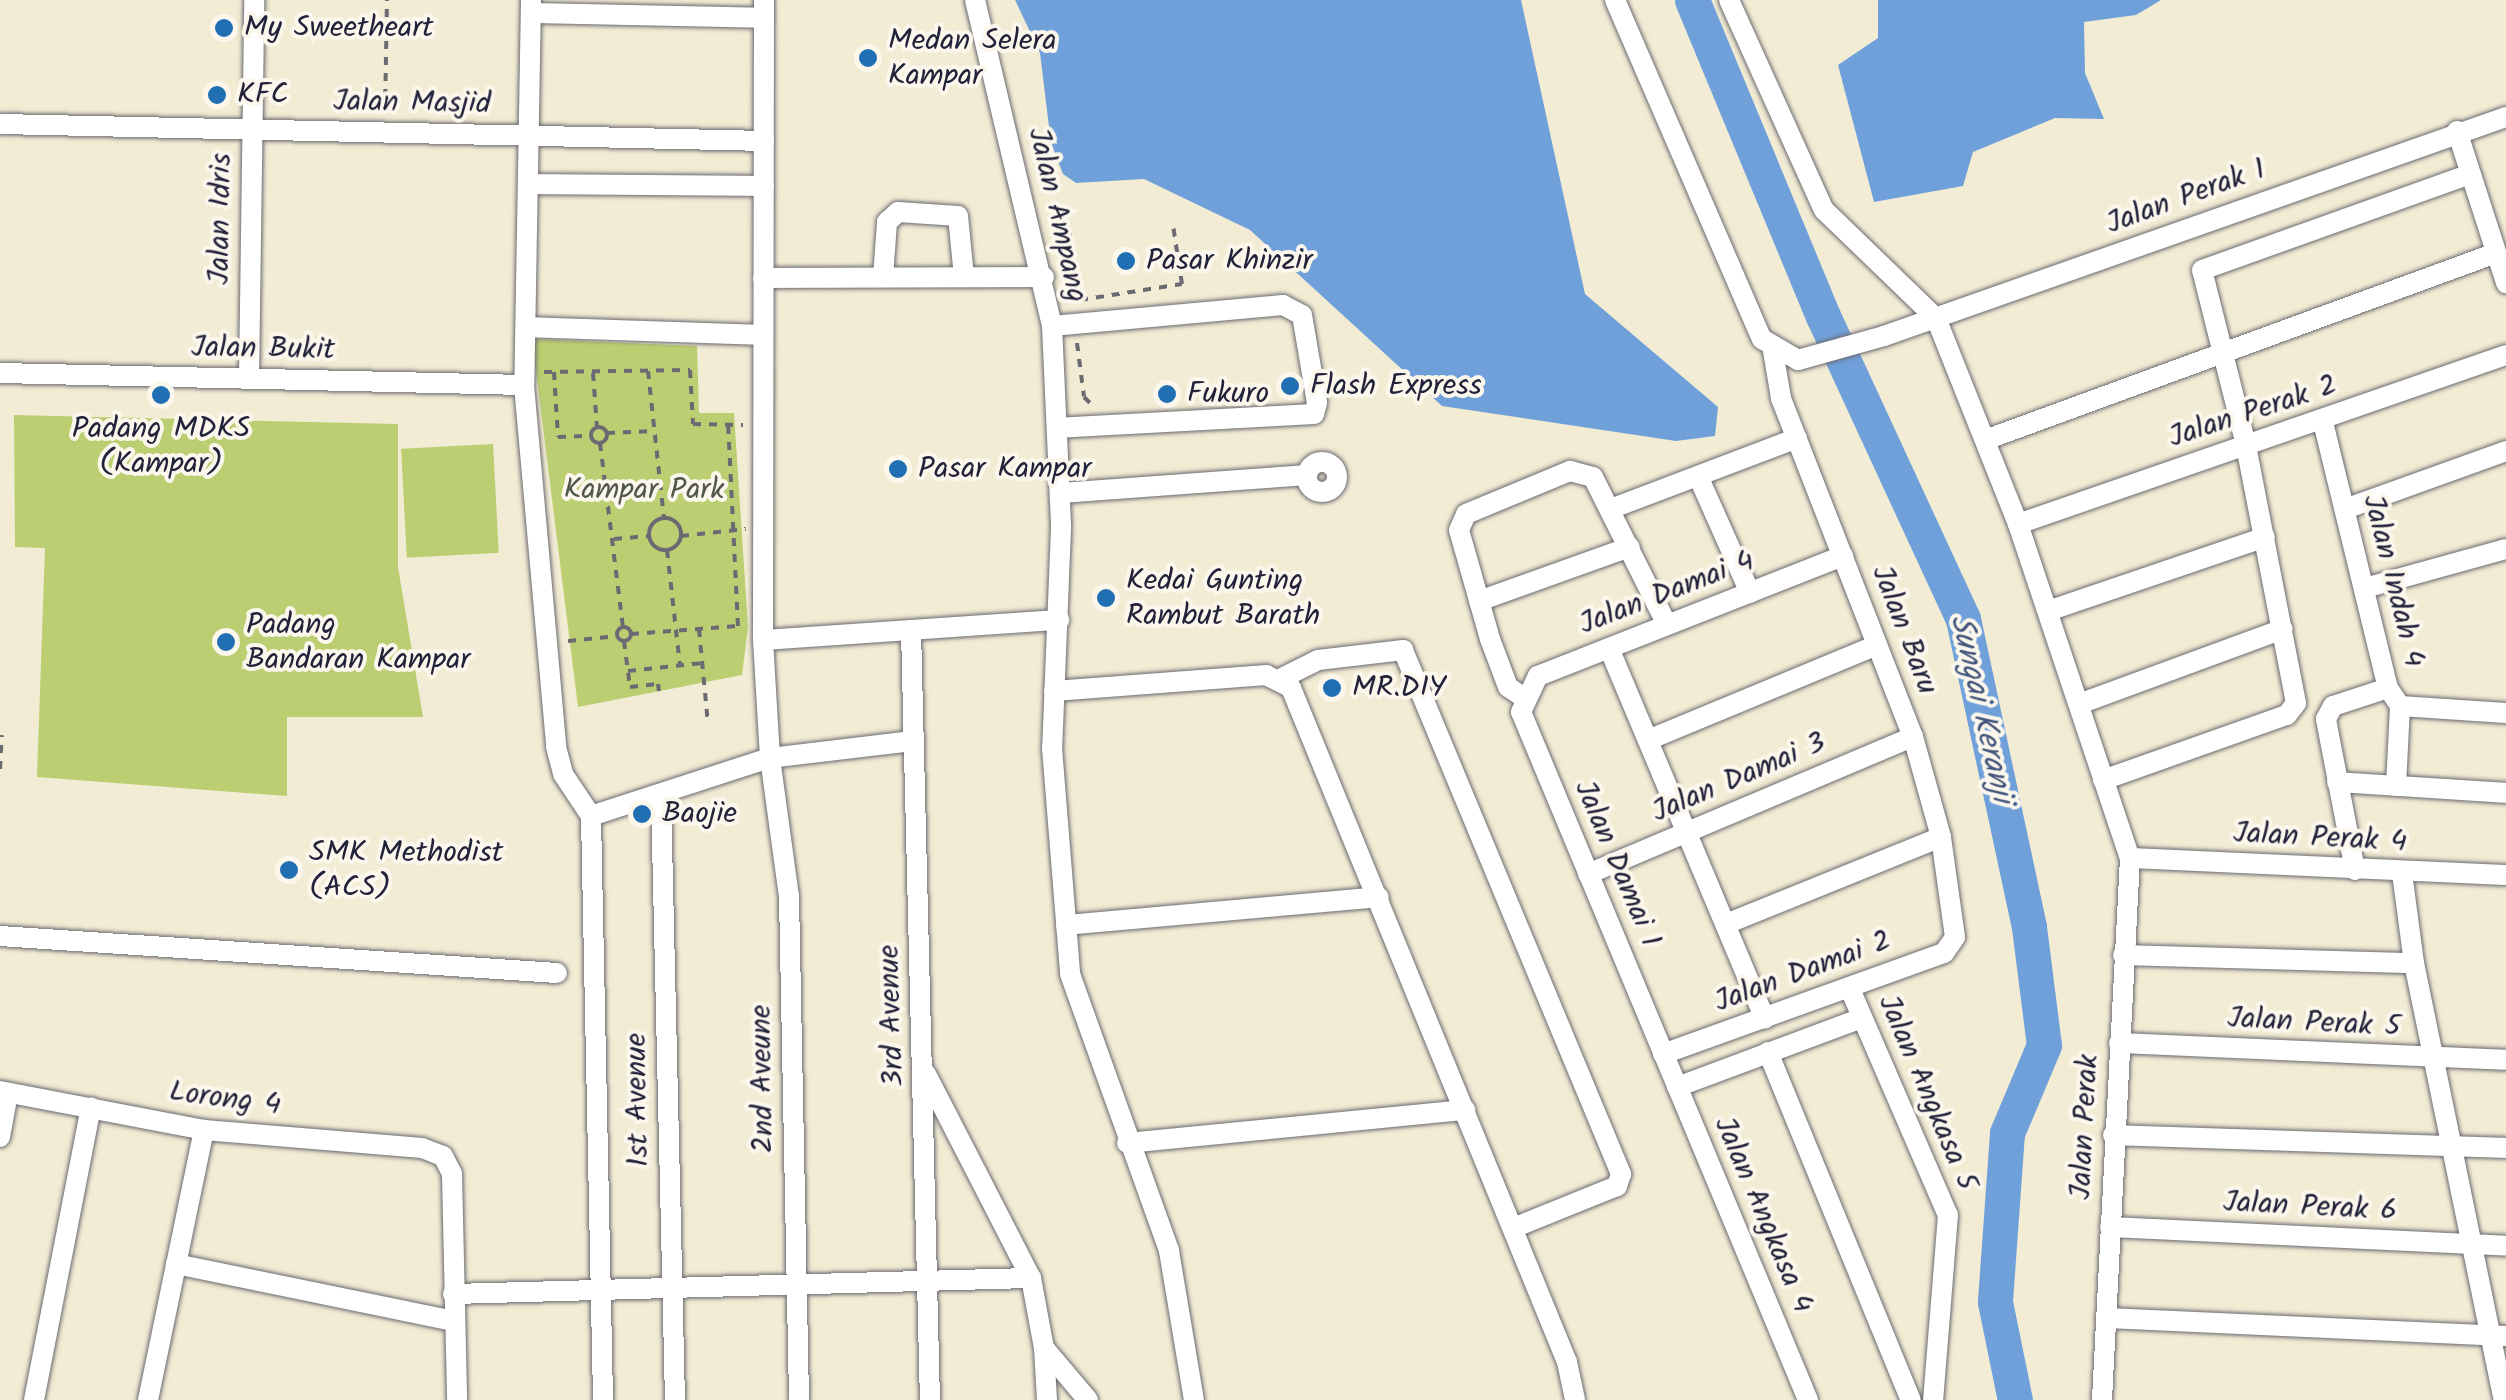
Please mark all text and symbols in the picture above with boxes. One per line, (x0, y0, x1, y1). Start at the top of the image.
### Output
place label: My Sweetheart (244, 10, 434, 46)
marker: My Sweetheart (213, 17, 235, 39)
place label: Medan Selera Kampar (888, 23, 1057, 94)
marker: Medan Selera Kampar (857, 47, 879, 69)
place label: KFC (237, 77, 288, 113)
marker: KFC (206, 84, 228, 106)
street label: Jalan Masjid (333, 84, 491, 122)
street label: Jalan Ampang (1019, 124, 1095, 306)
street label: Jalan Perak 1 (2101, 152, 2271, 242)
street label: Jalan Idris (202, 153, 240, 285)
place label: Pasar Khinzir (1146, 243, 1312, 279)
marker: Pasar Khinzir (1115, 250, 1137, 272)
street label: Jalan Bukit (191, 330, 335, 368)
place label: Flash Express (1310, 368, 1482, 404)
street label: Jalan Perak 2 (2164, 368, 2342, 456)
marker: Flash Express (1279, 375, 1301, 397)
place label: Fukuro (1187, 376, 1269, 412)
marker: Fukuro (1156, 383, 1178, 405)
marker: Padang MDKS (Kampar) (150, 384, 172, 406)
place label: Padang MDKS (Kampar) (72, 411, 250, 482)
place label: Pasar Kampar (918, 451, 1091, 487)
marker: Pasar Kampar (887, 458, 909, 480)
park label: Kampar Park (564, 472, 724, 508)
street label: Jalan Indah 4 (2354, 491, 2432, 671)
street label: Jalan Damai 4 (1574, 543, 1760, 643)
street label: Jalan Baru (1863, 560, 1945, 700)
place label: Kedai Gunting Rambut Barath (1126, 563, 1320, 634)
marker: Kedai Gunting Rambut Barath (1095, 587, 1117, 609)
place label: Padang Bandaran Kampar (246, 607, 470, 678)
water label: Sungai Keranji (1940, 611, 2020, 807)
marker: Padang Bandaran Kampar (215, 631, 237, 653)
place label: MR.DIY (1352, 670, 1446, 706)
marker: MR.DIY (1321, 677, 1343, 699)
street label: Jalan Damai 3 (1647, 725, 1831, 831)
street label: Jalan Damai 1 (1566, 775, 1668, 953)
place label: Baojie (662, 796, 737, 832)
marker: Baojie (631, 803, 653, 825)
street label: Jalan Perak 4 (2232, 815, 2408, 861)
place label: SMK Methodist (ACS) (309, 835, 503, 906)
marker: SMK Methodist (ACS) (278, 859, 300, 881)
street label: Jalan Damai 2 (1710, 923, 1896, 1021)
street label: 3rd Avenue (872, 944, 912, 1088)
street label: Jalan Angkasa 5 (1870, 990, 1984, 1196)
street label: Jalan Perak 5 (2226, 1000, 2402, 1046)
street label: 2nd Aveune (744, 1004, 782, 1154)
street label: 1st Avenue (619, 1033, 657, 1167)
street label: Jalan Perak (2063, 1053, 2107, 1201)
street label: Lorong 4 (167, 1074, 283, 1124)
street label: Jalan Angkasa 4 (1705, 1112, 1821, 1318)
street label: Jalan Perak 6 (2222, 1184, 2398, 1230)

